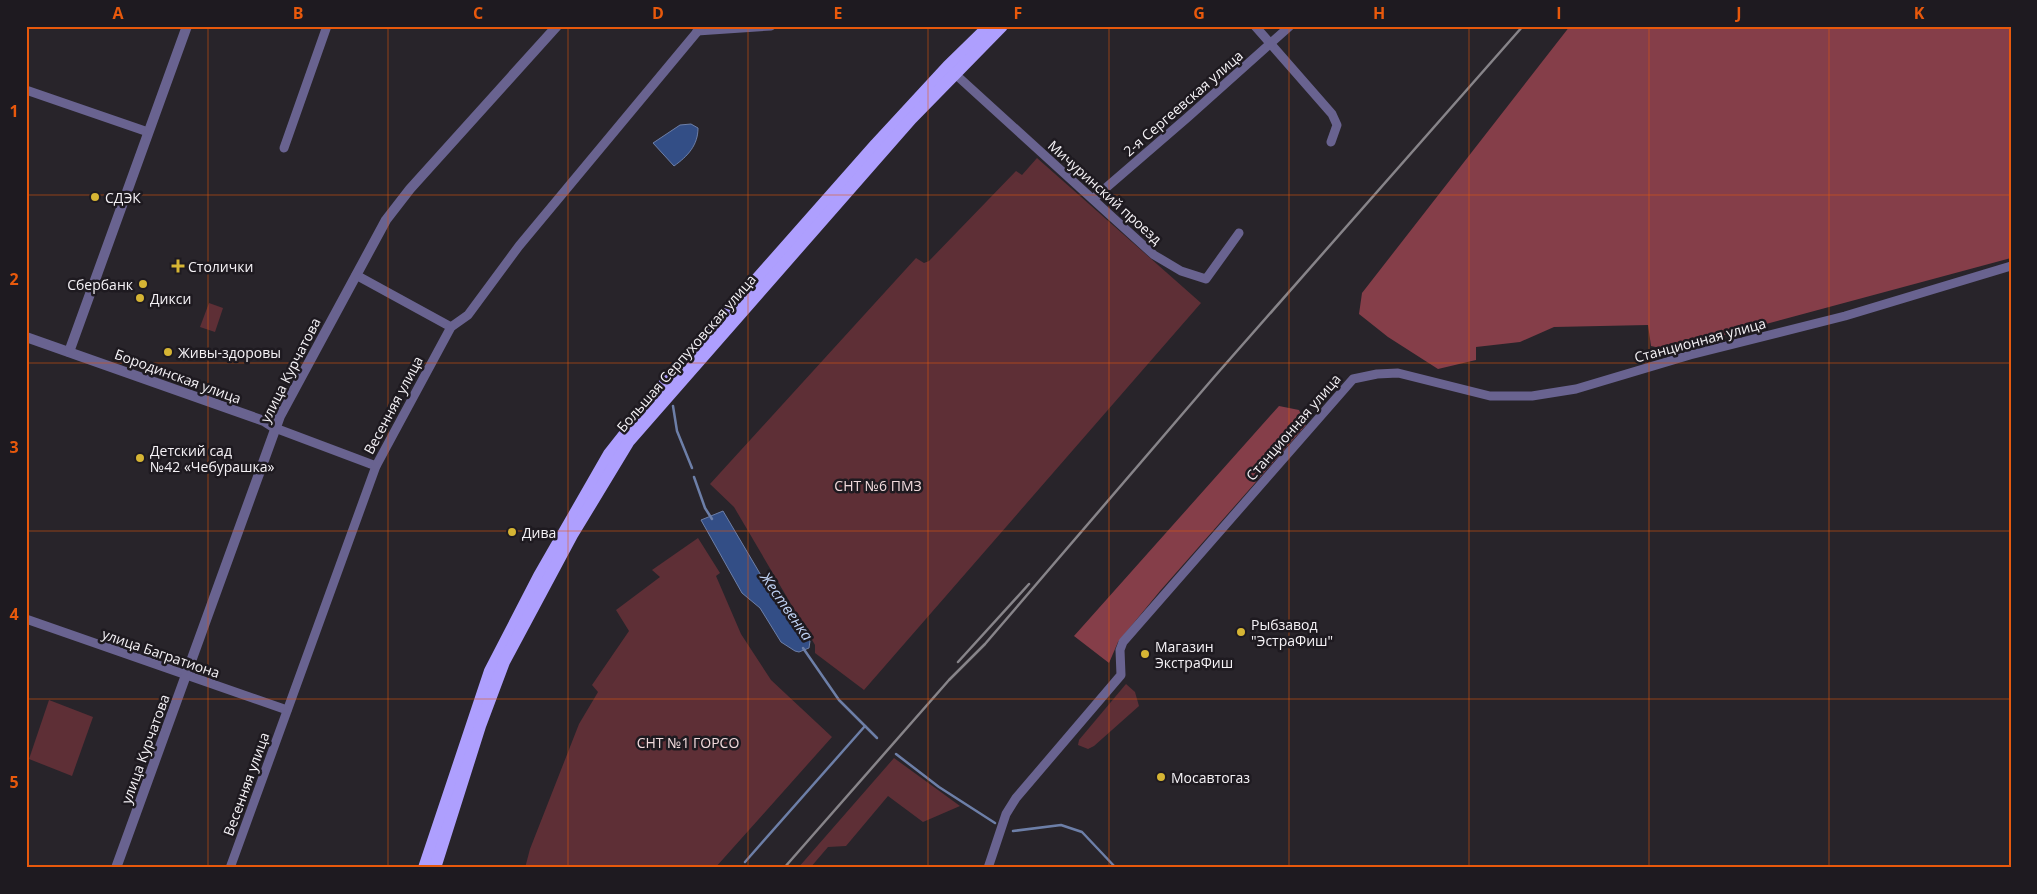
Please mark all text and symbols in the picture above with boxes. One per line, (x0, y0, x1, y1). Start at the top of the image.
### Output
text: A (112, 2, 124, 24)
text: B (293, 2, 303, 24)
text: C (473, 2, 483, 24)
text: D (652, 2, 664, 24)
text: E (834, 2, 843, 24)
text: F (1014, 2, 1022, 24)
text: G (1193, 2, 1205, 24)
text: H (1373, 2, 1385, 24)
text: I (1556, 2, 1562, 24)
text: J (1734, 2, 1742, 24)
text: K (1914, 2, 1925, 24)
street label: 2-я Сергеевская улица (1119, 46, 1247, 160)
text: 1 (9, 100, 19, 122)
street label: Мичуринский проезд (1044, 136, 1166, 248)
place label: СДЭК (105, 188, 141, 207)
marker: СДЭК (89, 191, 101, 203)
place label: Столички (188, 257, 253, 276)
marker: Столички (172, 260, 184, 272)
text: 2 (9, 268, 19, 290)
street label: Большая Серпуховская улица (612, 270, 760, 436)
place label: Сбербанк (67, 275, 134, 294)
marker: Сбербанк (137, 278, 149, 290)
place label: Дикси (150, 289, 191, 308)
marker: Дикси (134, 292, 146, 304)
street label: Станционная улица (1632, 313, 1768, 367)
street label: улица Курчатова (255, 314, 325, 426)
place label: Живы-здоровы (178, 343, 281, 362)
street label: Бородинская улица (112, 344, 244, 408)
marker: Живы-здоровы (162, 346, 174, 358)
street label: Весенняя улица (359, 353, 427, 457)
street label: Станционная улица (1241, 370, 1345, 484)
text: 3 (9, 436, 19, 458)
place label: Детский сад №42 «Чебурашка» (150, 441, 275, 476)
marker: Детский сад №42 «Чебурашка» (134, 452, 146, 464)
park label: СНТ №6 ПМЗ (834, 476, 922, 495)
place label: Дива (522, 523, 556, 542)
marker: Дива (506, 526, 518, 538)
water label: Жественка (756, 567, 818, 645)
text: 4 (9, 603, 19, 625)
place label: Рыбзавод "ЭстраФиш" (1251, 615, 1333, 650)
street label: улица Багратиона (100, 624, 222, 682)
marker: Рыбзавод "ЭстраФиш" (1235, 626, 1247, 638)
place label: Магазин ЭкстраФиш (1155, 637, 1233, 672)
marker: Магазин ЭкстраФиш (1139, 648, 1151, 660)
street label: улица Курчатова (116, 692, 174, 806)
street label: Весенняя улица (218, 730, 274, 838)
park label: СНТ №1 ГОРСО (637, 733, 739, 752)
place label: Мосавтогаз (1171, 768, 1250, 787)
text: 5 (9, 771, 19, 793)
marker: Мосавтогаз (1155, 771, 1167, 783)

